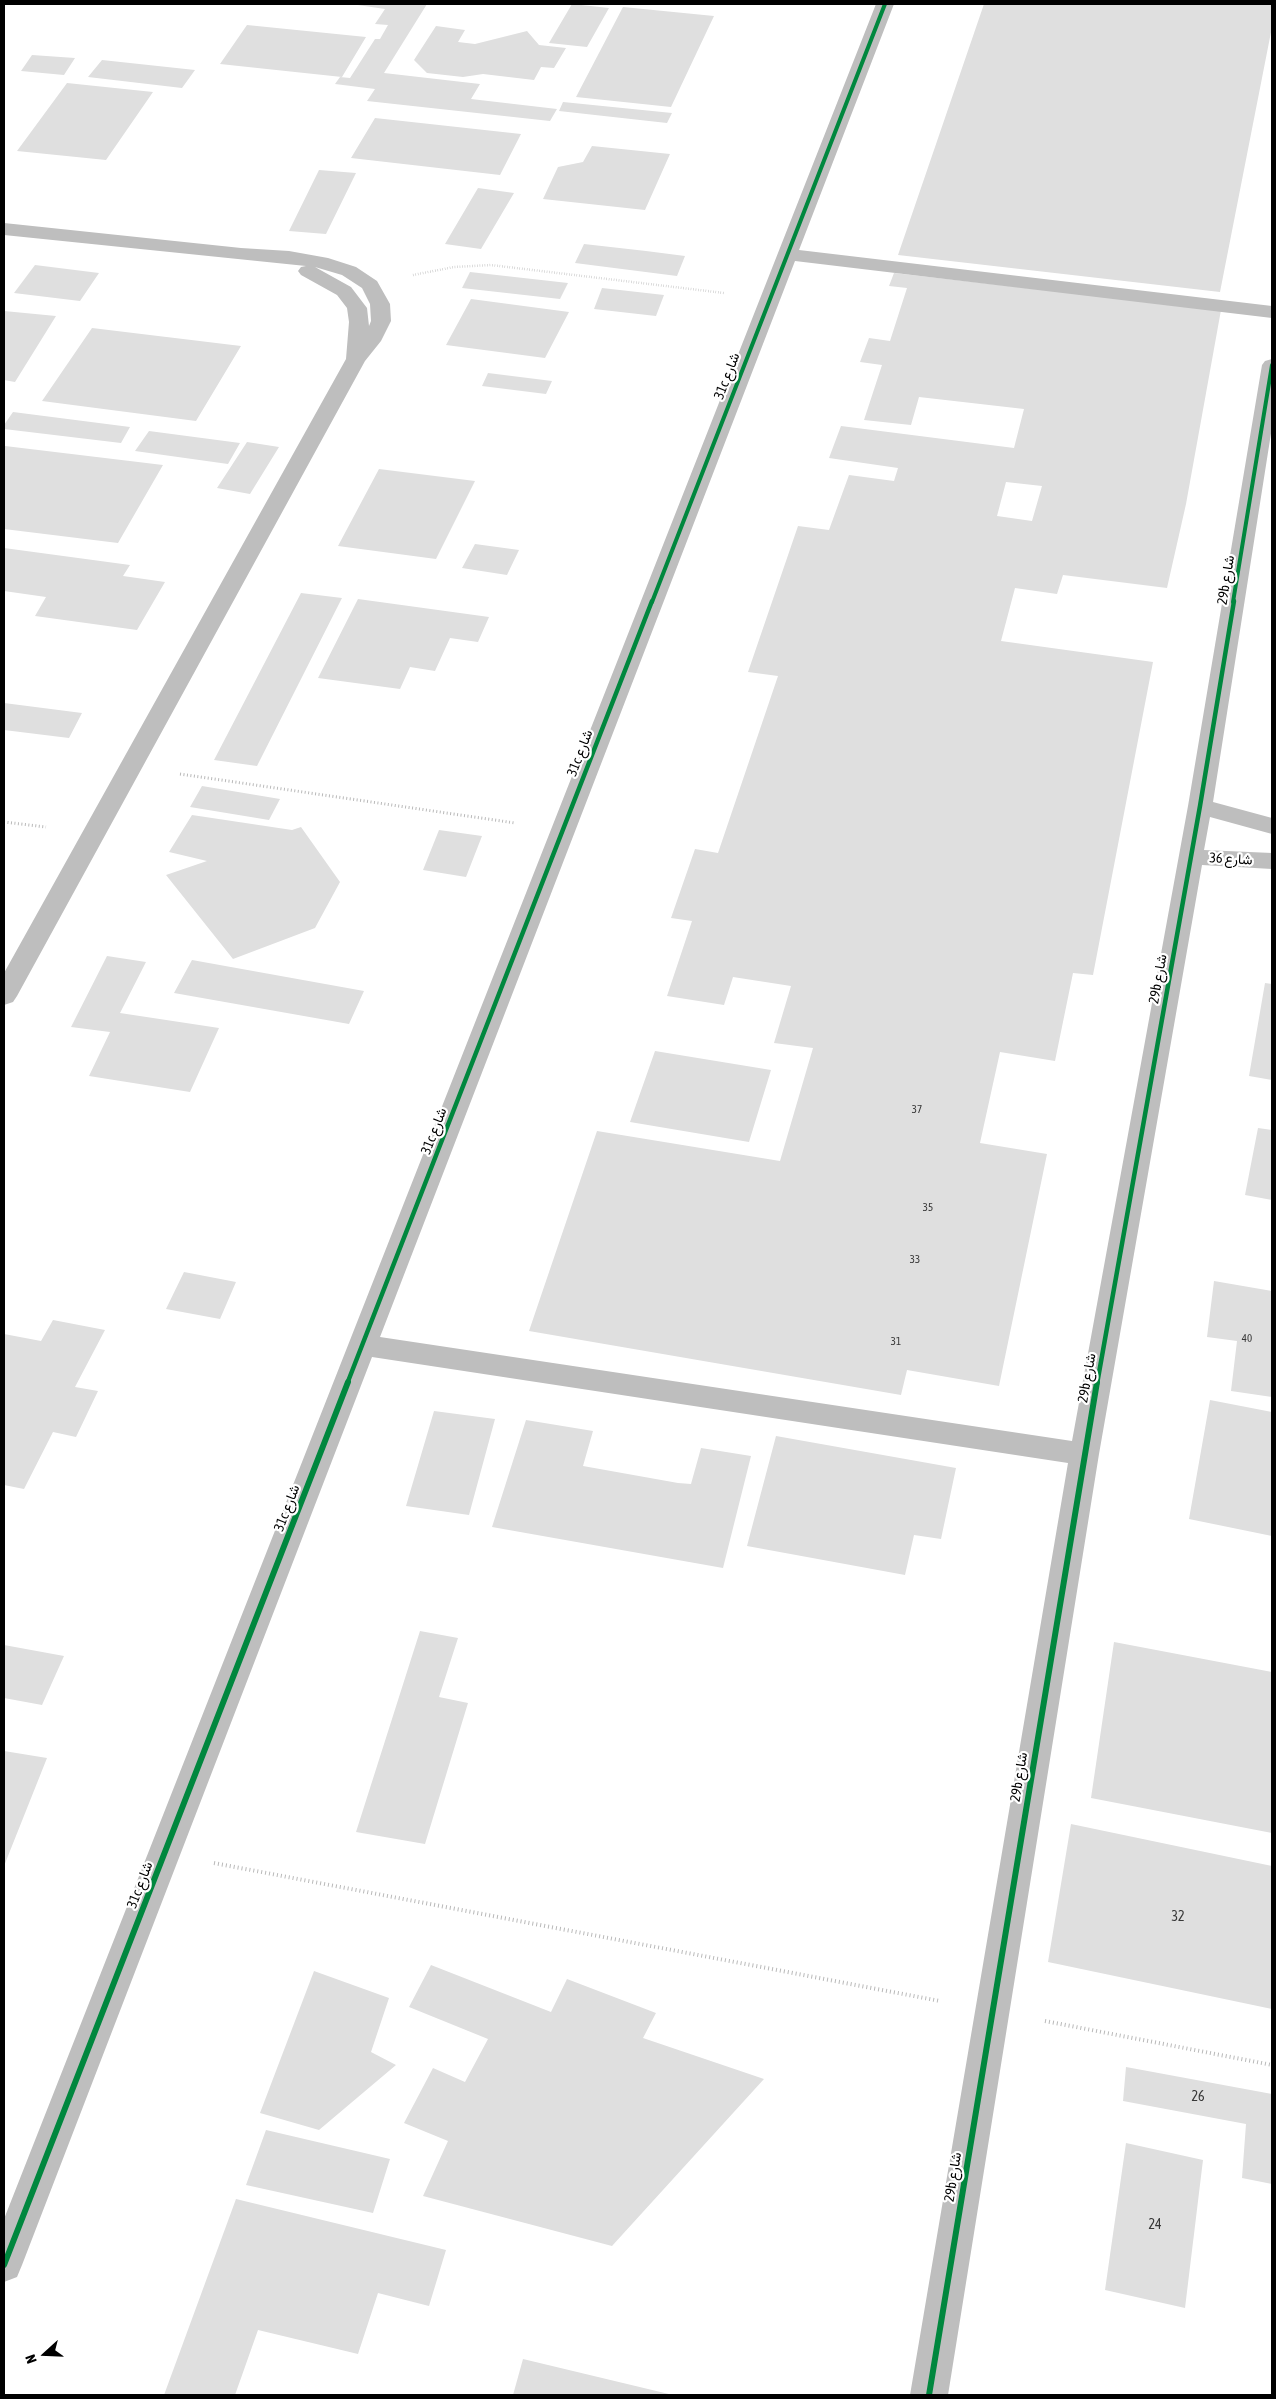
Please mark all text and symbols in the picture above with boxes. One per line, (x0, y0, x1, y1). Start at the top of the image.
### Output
street label: 31c شارع (710, 350, 744, 402)
street label: 29b شارع (1214, 554, 1238, 606)
street label: 31c شارع (563, 727, 597, 779)
street label: شارع 36 (1209, 849, 1253, 869)
street label: 29b شارع (1145, 953, 1171, 1005)
house number: 37 (912, 1103, 922, 1117)
street label: 31c شارع (417, 1105, 451, 1157)
house number: 35 (923, 1201, 933, 1215)
house number: 33 (910, 1253, 920, 1267)
house number: 40 (1242, 1332, 1252, 1346)
house number: 31 (891, 1335, 901, 1349)
street label: 29b شارع (1074, 1352, 1100, 1404)
street label: 31c شارع (270, 1482, 304, 1534)
street label: 29b شارع (1007, 1751, 1031, 1803)
street label: 31c شارع (123, 1859, 157, 1911)
house number: 32 (1171, 1909, 1185, 1925)
house number: 26 (1191, 2089, 1205, 2105)
street label: 29b شارع (941, 2151, 965, 2203)
house number: 24 (1148, 2217, 1162, 2233)
north arrow (20, 2329, 70, 2379)
text: N (22, 2353, 40, 2366)

